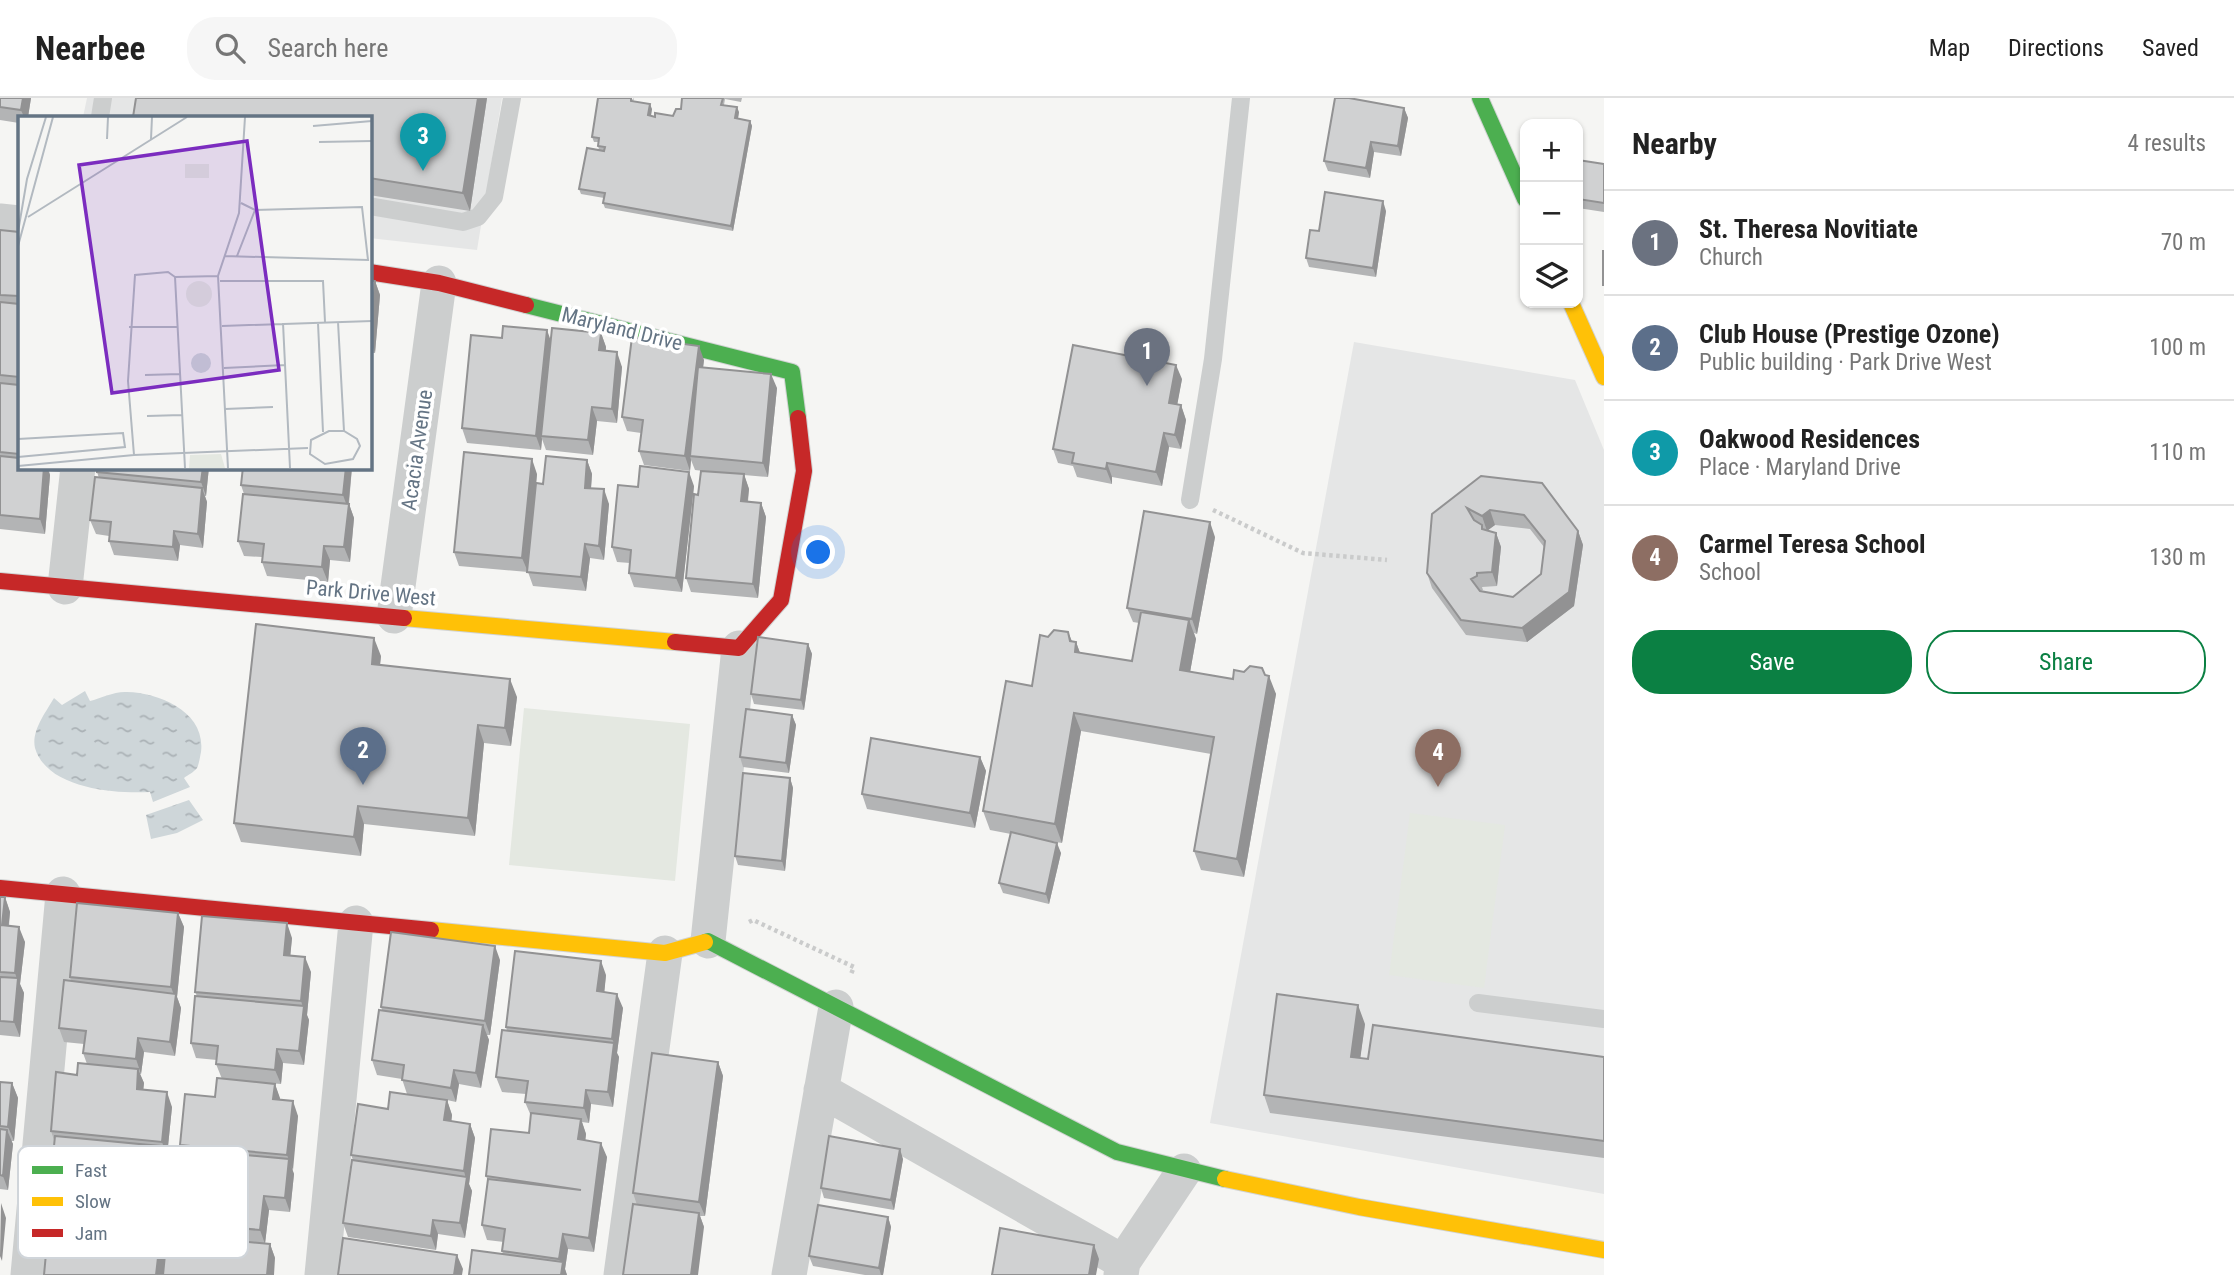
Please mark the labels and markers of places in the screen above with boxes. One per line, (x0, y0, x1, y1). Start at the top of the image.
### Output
pin: 3 (400, 113, 446, 171)
pin: 1 (1124, 328, 1170, 386)
pin: 2 (340, 727, 386, 785)
pin: 4 (1415, 729, 1461, 787)

